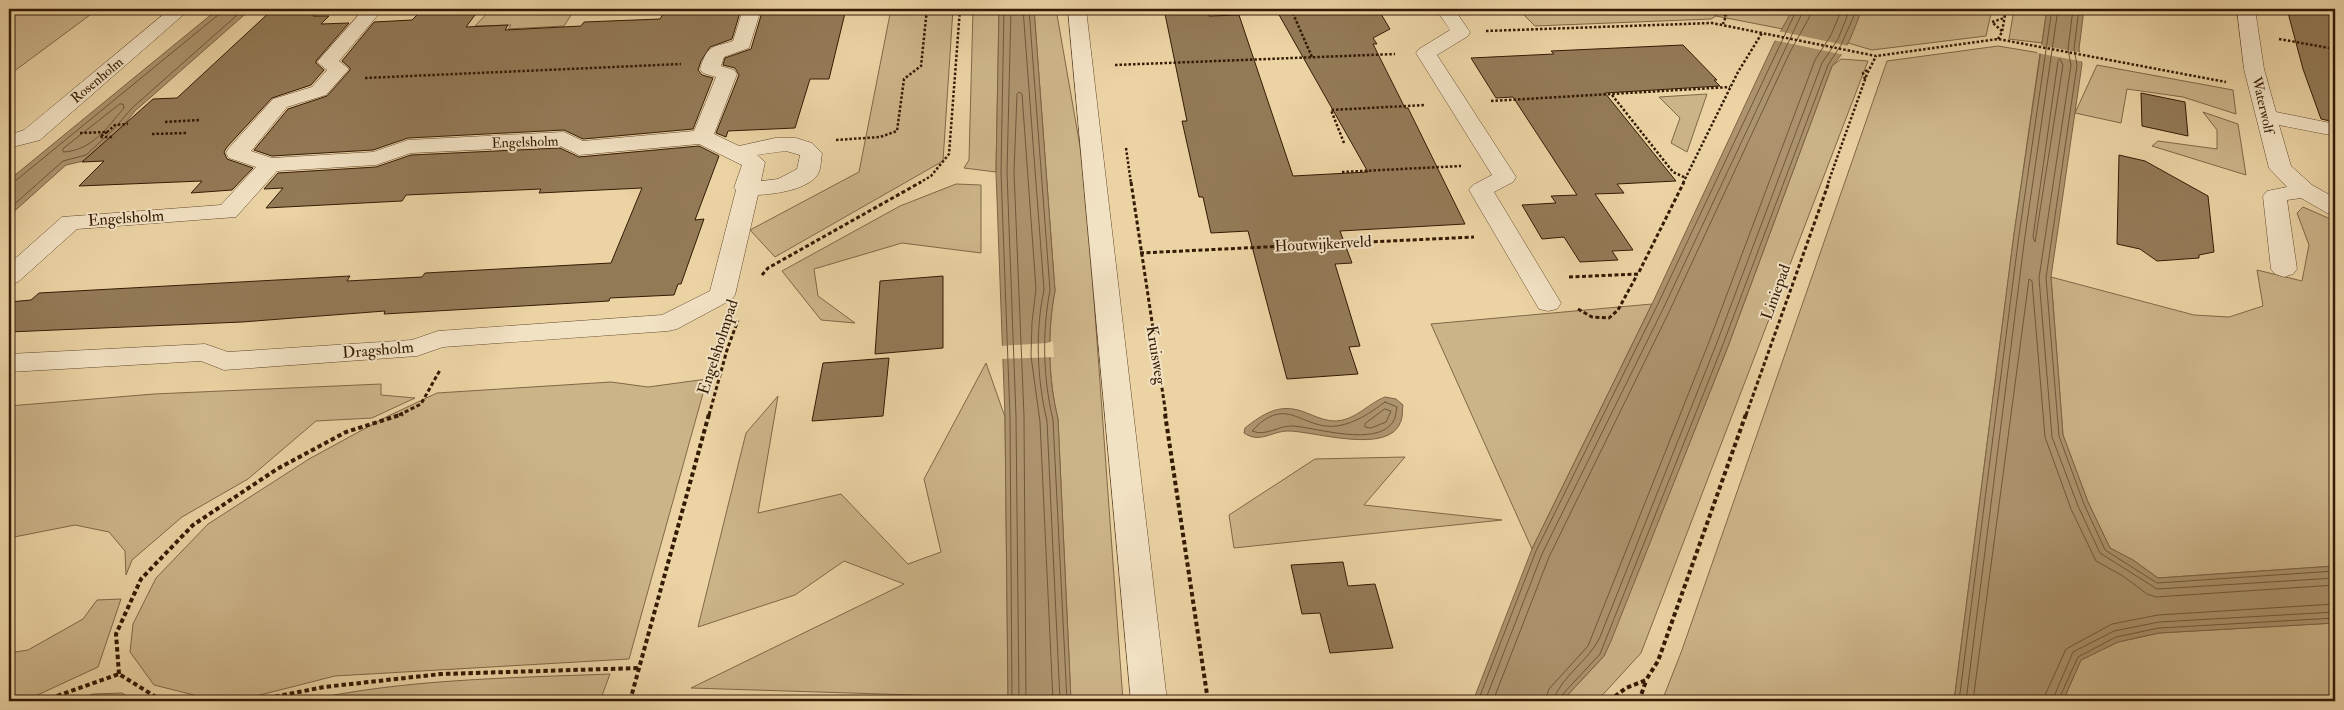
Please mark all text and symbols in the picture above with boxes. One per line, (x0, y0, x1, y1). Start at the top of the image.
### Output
street label: Rosenholm (67, 53, 127, 107)
street label: Waterwolf (2248, 74, 2278, 137)
street label: Engelsholm (491, 132, 559, 152)
street label: Engelsholm (87, 205, 165, 231)
street label: Houtwijkerveld (1274, 231, 1372, 257)
street label: Liniepad (1757, 261, 1796, 323)
street label: Engelsholmpad (693, 297, 744, 397)
street label: Kruisweg (1141, 324, 1171, 387)
street label: Dragsholm (342, 337, 415, 363)

